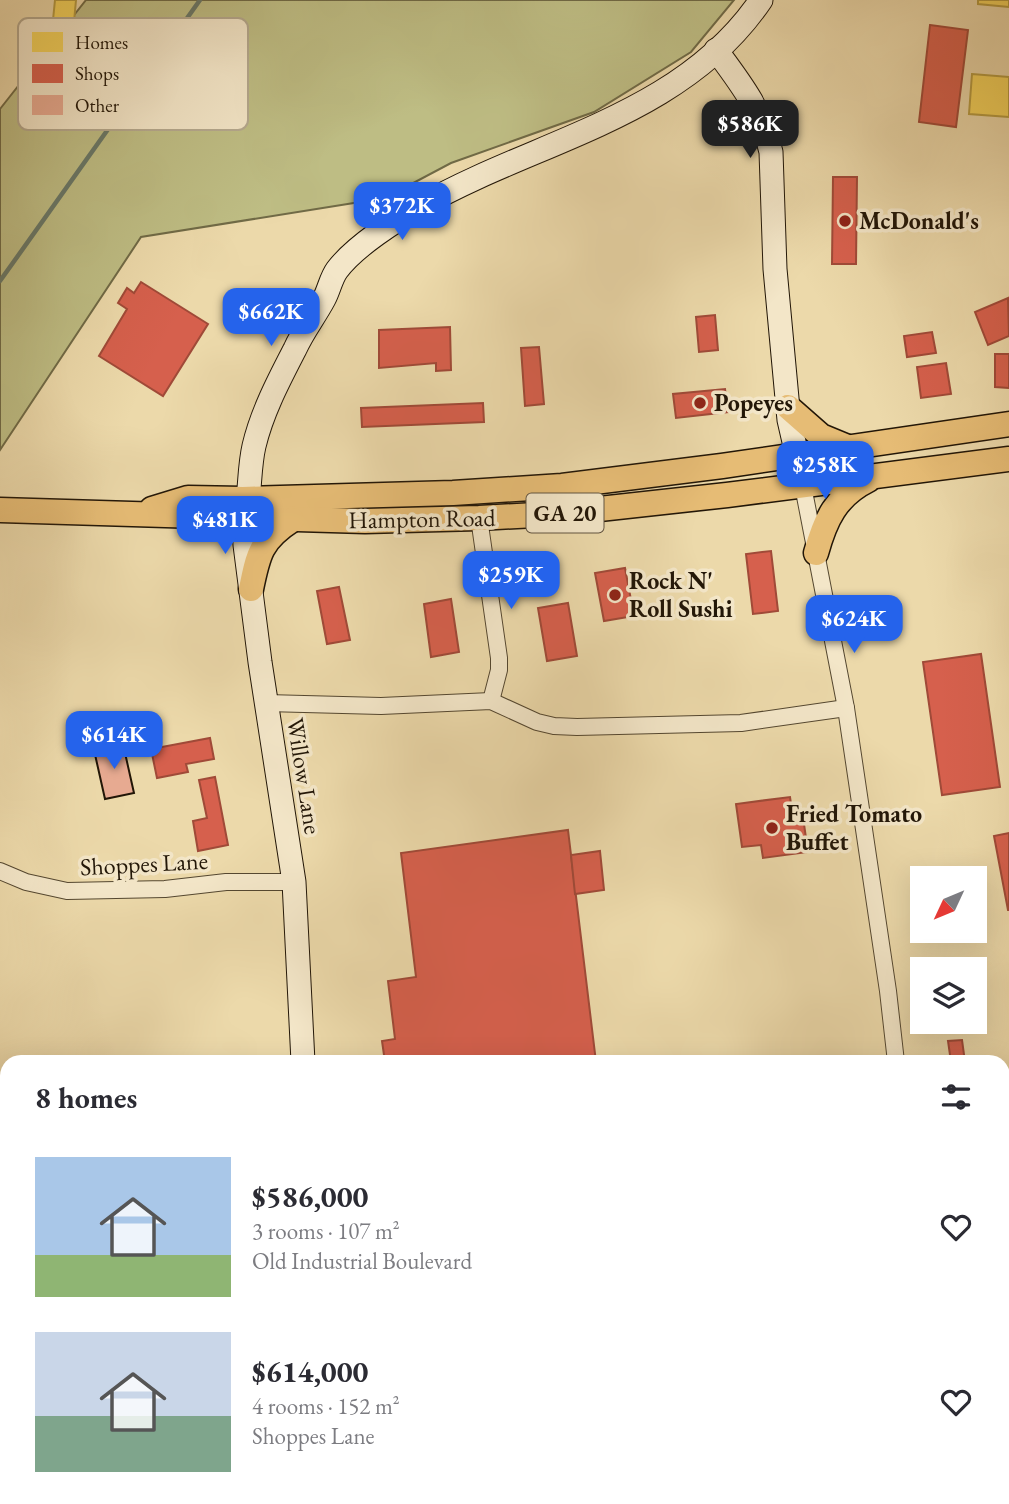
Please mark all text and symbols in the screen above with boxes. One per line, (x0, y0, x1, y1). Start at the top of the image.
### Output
legend (18, 18, 248, 130)
text: Homes (75, 30, 128, 55)
text: Shops (75, 61, 119, 86)
text: Other (75, 93, 120, 118)
pin: $586K (701, 100, 799, 160)
text: $586K (718, 108, 782, 138)
pin: $372K (353, 182, 451, 242)
text: $372K (370, 190, 434, 220)
place label: McDonald's (859, 205, 979, 236)
marker: McDonald's (837, 213, 853, 229)
pin: $662K (222, 288, 320, 348)
text: $662K (239, 296, 303, 326)
place label: Popeyes (714, 387, 793, 419)
marker: Popeyes (692, 395, 708, 411)
pin: $258K (776, 442, 874, 501)
text: $258K (793, 449, 857, 479)
road number: GA 20 (526, 494, 604, 533)
pin: $481K (176, 496, 274, 556)
street label: Hampton Road (348, 502, 497, 535)
text: $481K (193, 504, 257, 534)
pin: $259K (462, 552, 560, 611)
text: $259K (479, 559, 543, 589)
place label: Rock N' Roll Sushi (629, 565, 733, 624)
marker: Rock N' Roll Sushi (607, 587, 623, 603)
pin: $624K (805, 596, 903, 655)
text: $624K (822, 603, 886, 633)
pin: $614K (65, 712, 163, 771)
street label: Willow Lane (280, 716, 329, 836)
text: $614K (82, 719, 146, 749)
place label: Fried Tomato Buffet (786, 798, 922, 857)
marker: Fried Tomato Buffet (764, 820, 780, 836)
street label: Shoppes Lane (79, 845, 209, 882)
north arrow (910, 866, 987, 943)
map controls (910, 866, 987, 1034)
button: layers (910, 957, 987, 1034)
text: 8 homes (35, 1078, 137, 1117)
icon: filters (937, 1078, 975, 1116)
text: $586,000 (252, 1177, 368, 1216)
icon: home (91, 1185, 175, 1269)
icon: heart (937, 1208, 975, 1246)
text: 3 rooms · 107 m² (252, 1216, 400, 1246)
text: Old Industrial Boulevard (252, 1246, 472, 1276)
text: $614,000 (252, 1352, 368, 1391)
icon: home (91, 1360, 175, 1444)
icon: heart (937, 1383, 975, 1421)
text: 4 rooms · 152 m² (252, 1391, 400, 1421)
text: Shoppes Lane (252, 1421, 375, 1451)

